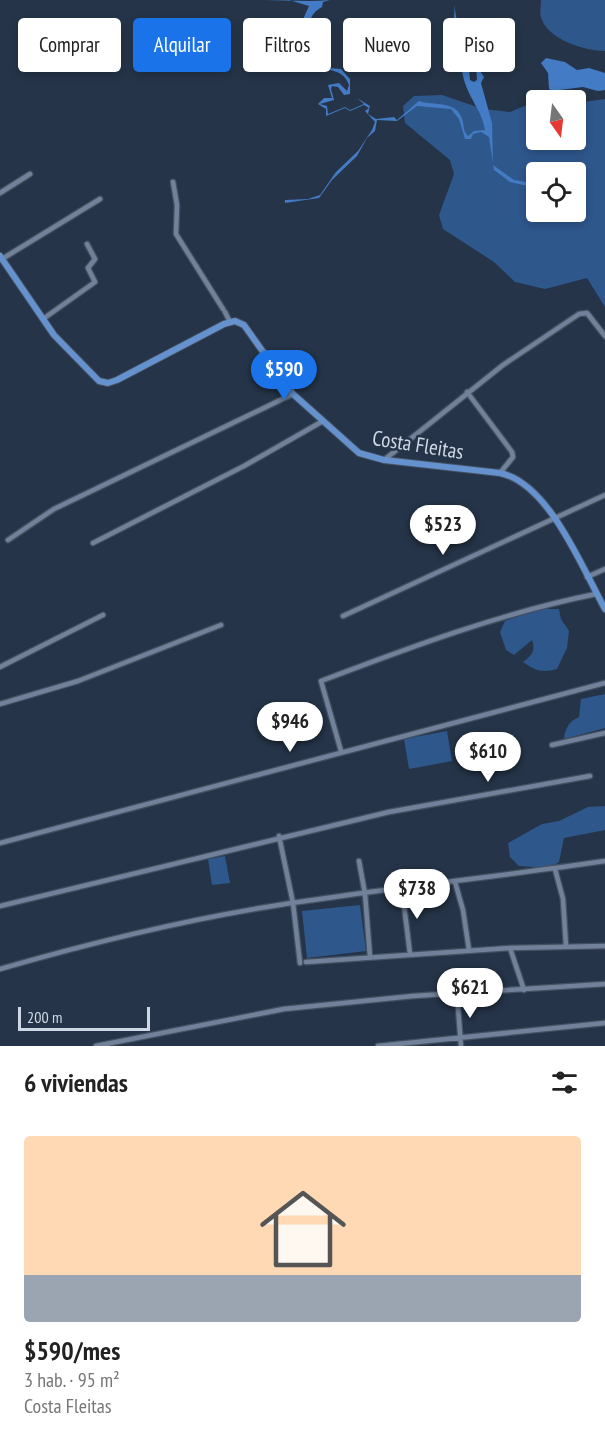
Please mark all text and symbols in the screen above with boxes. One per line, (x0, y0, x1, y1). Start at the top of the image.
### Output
chip: Comprar (18, 18, 121, 72)
chip: Alquilar (133, 18, 231, 72)
chip: Filtros (243, 18, 331, 72)
chip: Nuevo (343, 18, 431, 72)
chip: Piso (443, 18, 515, 72)
north arrow (526, 90, 586, 150)
map controls (526, 90, 586, 222)
button: locate (526, 162, 586, 222)
pin: $590 (248, 350, 320, 401)
text: $590 (265, 356, 303, 382)
street label: Costa Fleitas (371, 424, 466, 465)
pin: $523 (407, 505, 479, 556)
text: $523 (424, 511, 462, 537)
pin: $946 (254, 702, 326, 753)
text: $946 (271, 708, 309, 734)
pin: $610 (452, 732, 524, 783)
text: $610 (469, 738, 507, 764)
pin: $738 (381, 869, 453, 920)
text: $738 (398, 875, 436, 901)
pin: $621 (434, 968, 506, 1019)
text: $621 (451, 974, 489, 1000)
scale bar (18, 1004, 150, 1032)
text: 200 m (27, 1007, 62, 1027)
text: 6 viviendas (24, 1066, 128, 1099)
icon: filters (548, 1066, 581, 1099)
icon: home (249, 1175, 357, 1283)
text: $590/mes (24, 1334, 120, 1367)
text: 3 hab. · 95 m² (24, 1367, 120, 1393)
text: Costa Fleitas (24, 1393, 112, 1419)

